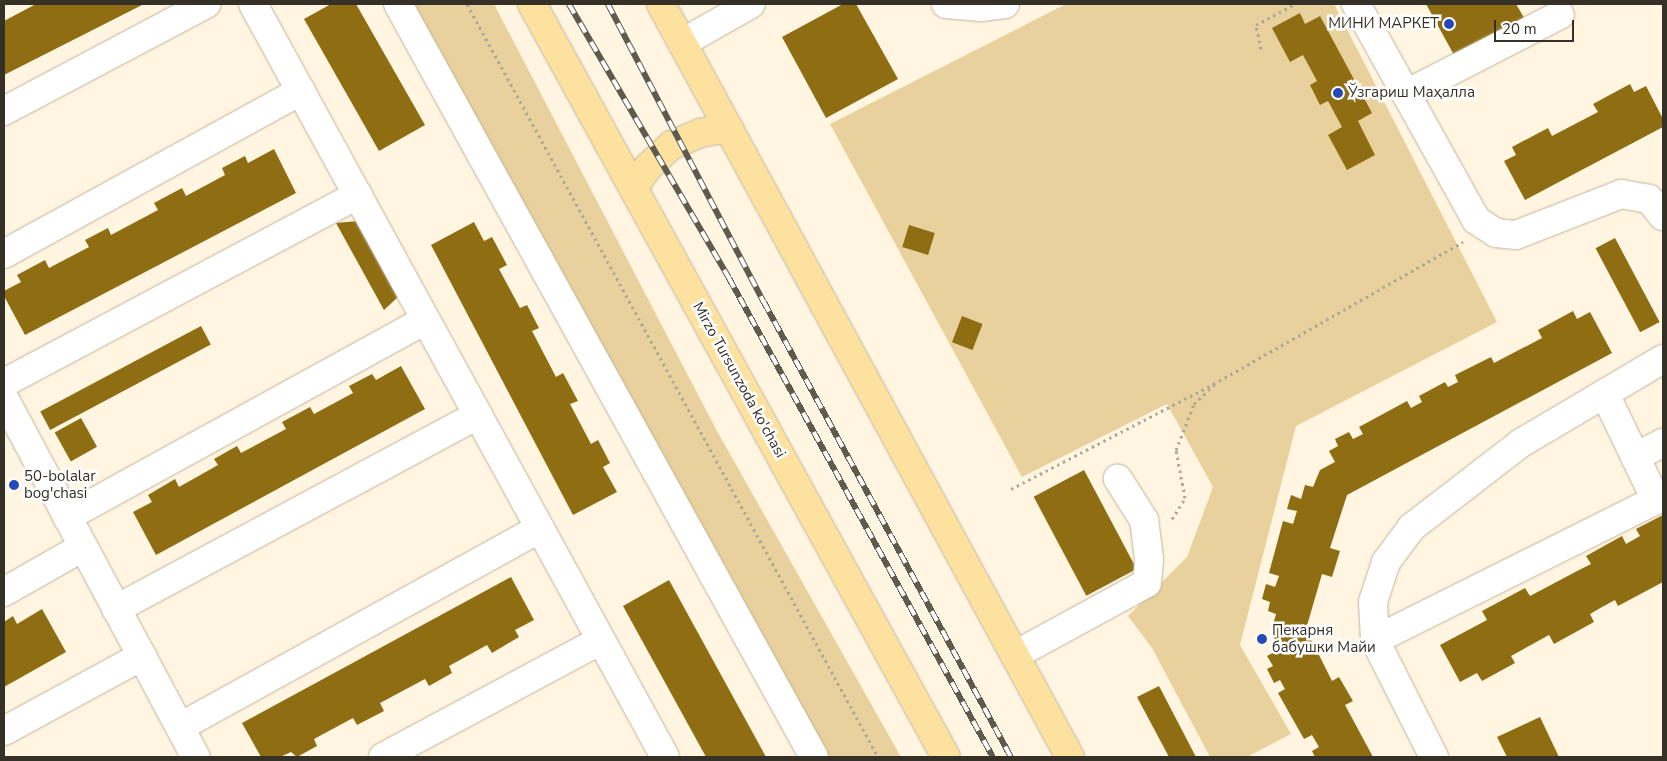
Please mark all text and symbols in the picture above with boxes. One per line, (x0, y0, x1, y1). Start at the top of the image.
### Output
scale bar (1497, 10, 1577, 42)
place label: МИНИ МАРКЕТ (1328, 15, 1439, 33)
marker: МИНИ МАРКЕТ (1443, 18, 1455, 30)
text: 20 m (1502, 19, 1537, 39)
place label: Ўзгариш Маҳалла (1348, 84, 1475, 102)
marker: Ўзгариш Маҳалла (1332, 87, 1344, 99)
street label: Mirzo Tursunzoda ko'chasi (689, 299, 789, 461)
place label: 50-bolalar bog'chasi (24, 467, 96, 502)
marker: 50-bolalar bog'chasi (8, 479, 20, 491)
place label: Пекарня бабушки Майи (1272, 621, 1376, 656)
marker: Пекарня бабушки Майи (1256, 633, 1268, 645)

